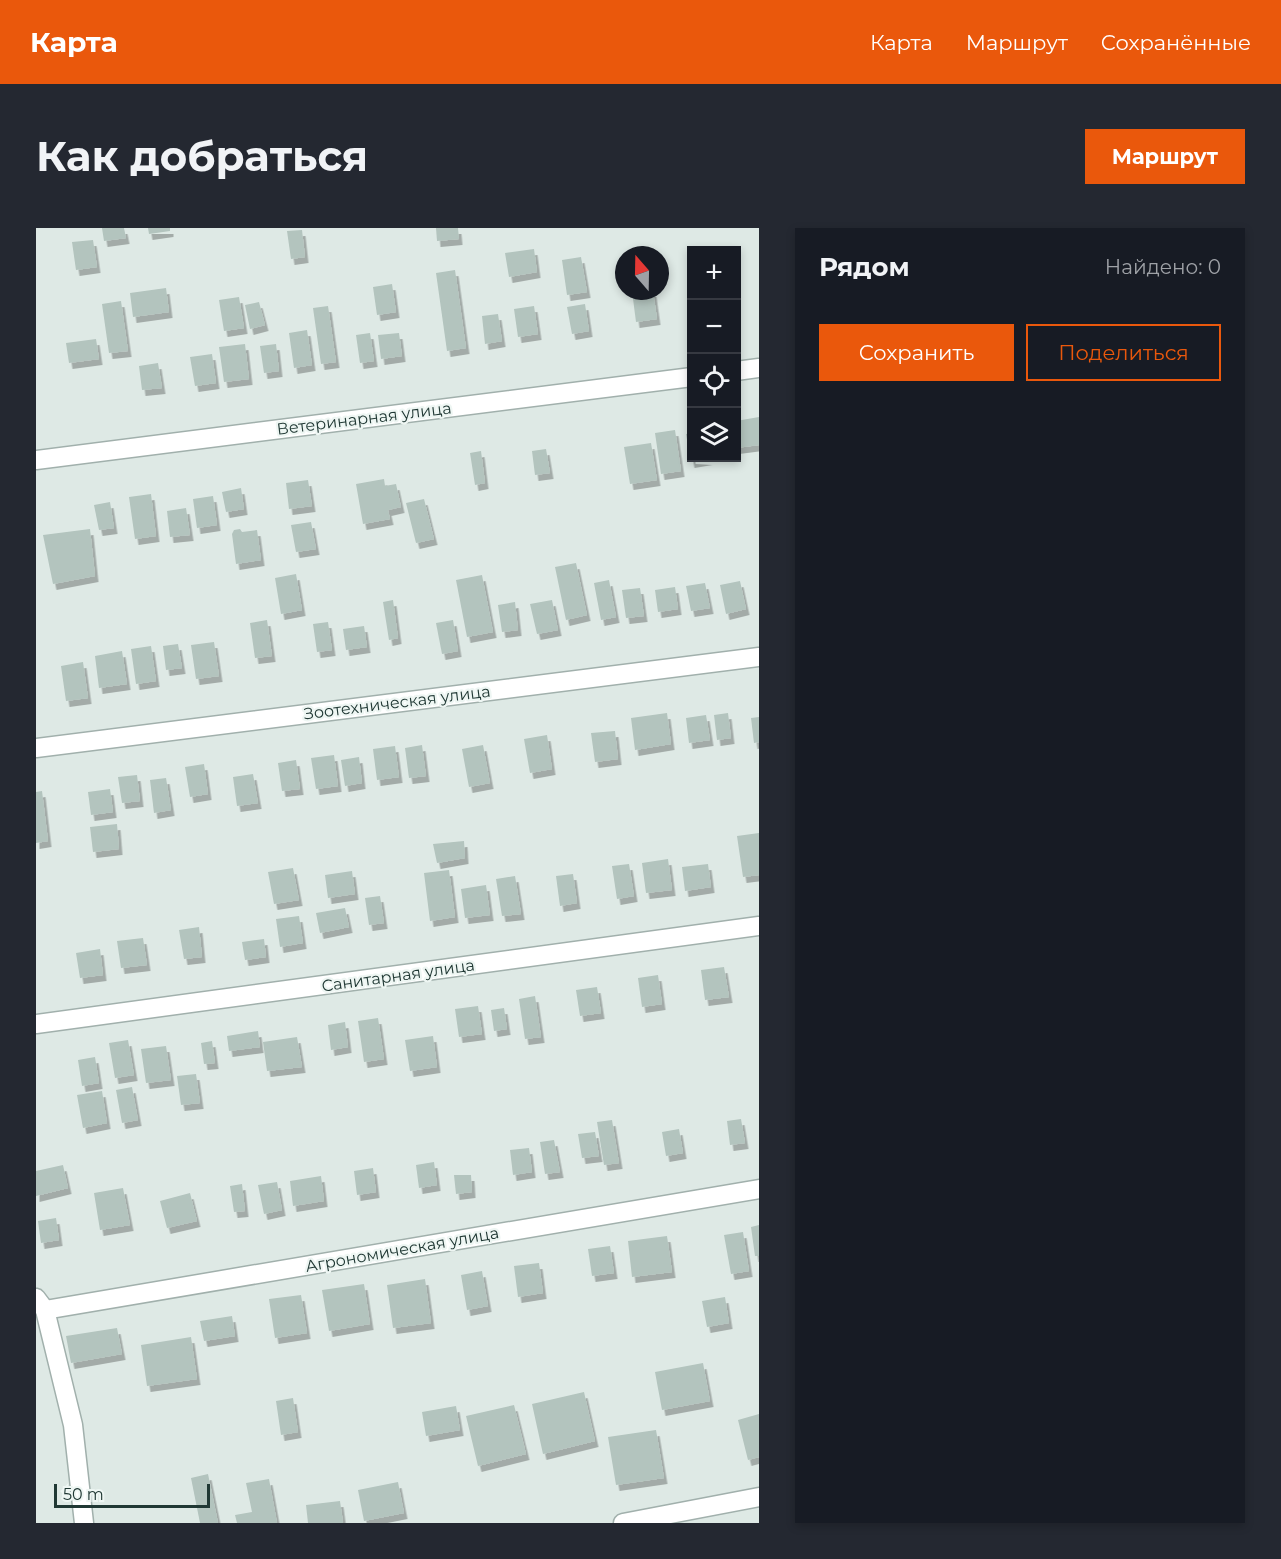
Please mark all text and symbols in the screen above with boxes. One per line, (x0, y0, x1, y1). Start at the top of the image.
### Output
text: Карта (30, 25, 118, 59)
text: Карта (870, 30, 933, 55)
text: Маршрут (966, 30, 1068, 55)
text: Сохранённые (1101, 30, 1251, 55)
button: Маршрут (1085, 129, 1245, 184)
text: Как добраться (36, 130, 368, 182)
north arrow (615, 246, 669, 300)
map controls (687, 246, 741, 462)
button: + (687, 246, 741, 300)
text: Рядом (819, 251, 910, 283)
text: Найдено: 0 (1105, 255, 1221, 279)
button: − (687, 300, 741, 354)
button: Сохранить (819, 324, 1014, 381)
button: Поделиться (1026, 324, 1221, 381)
button: locate (687, 354, 741, 408)
street label: Ветеринарная улица (276, 398, 452, 439)
button: layers (687, 408, 741, 462)
street label: Зоотехническая улица (303, 682, 491, 723)
street label: Санитарная улица (320, 955, 476, 996)
street label: Агрономическая улица (304, 1223, 500, 1276)
scale bar (54, 1481, 210, 1508)
text: 50 m (63, 1485, 104, 1504)

